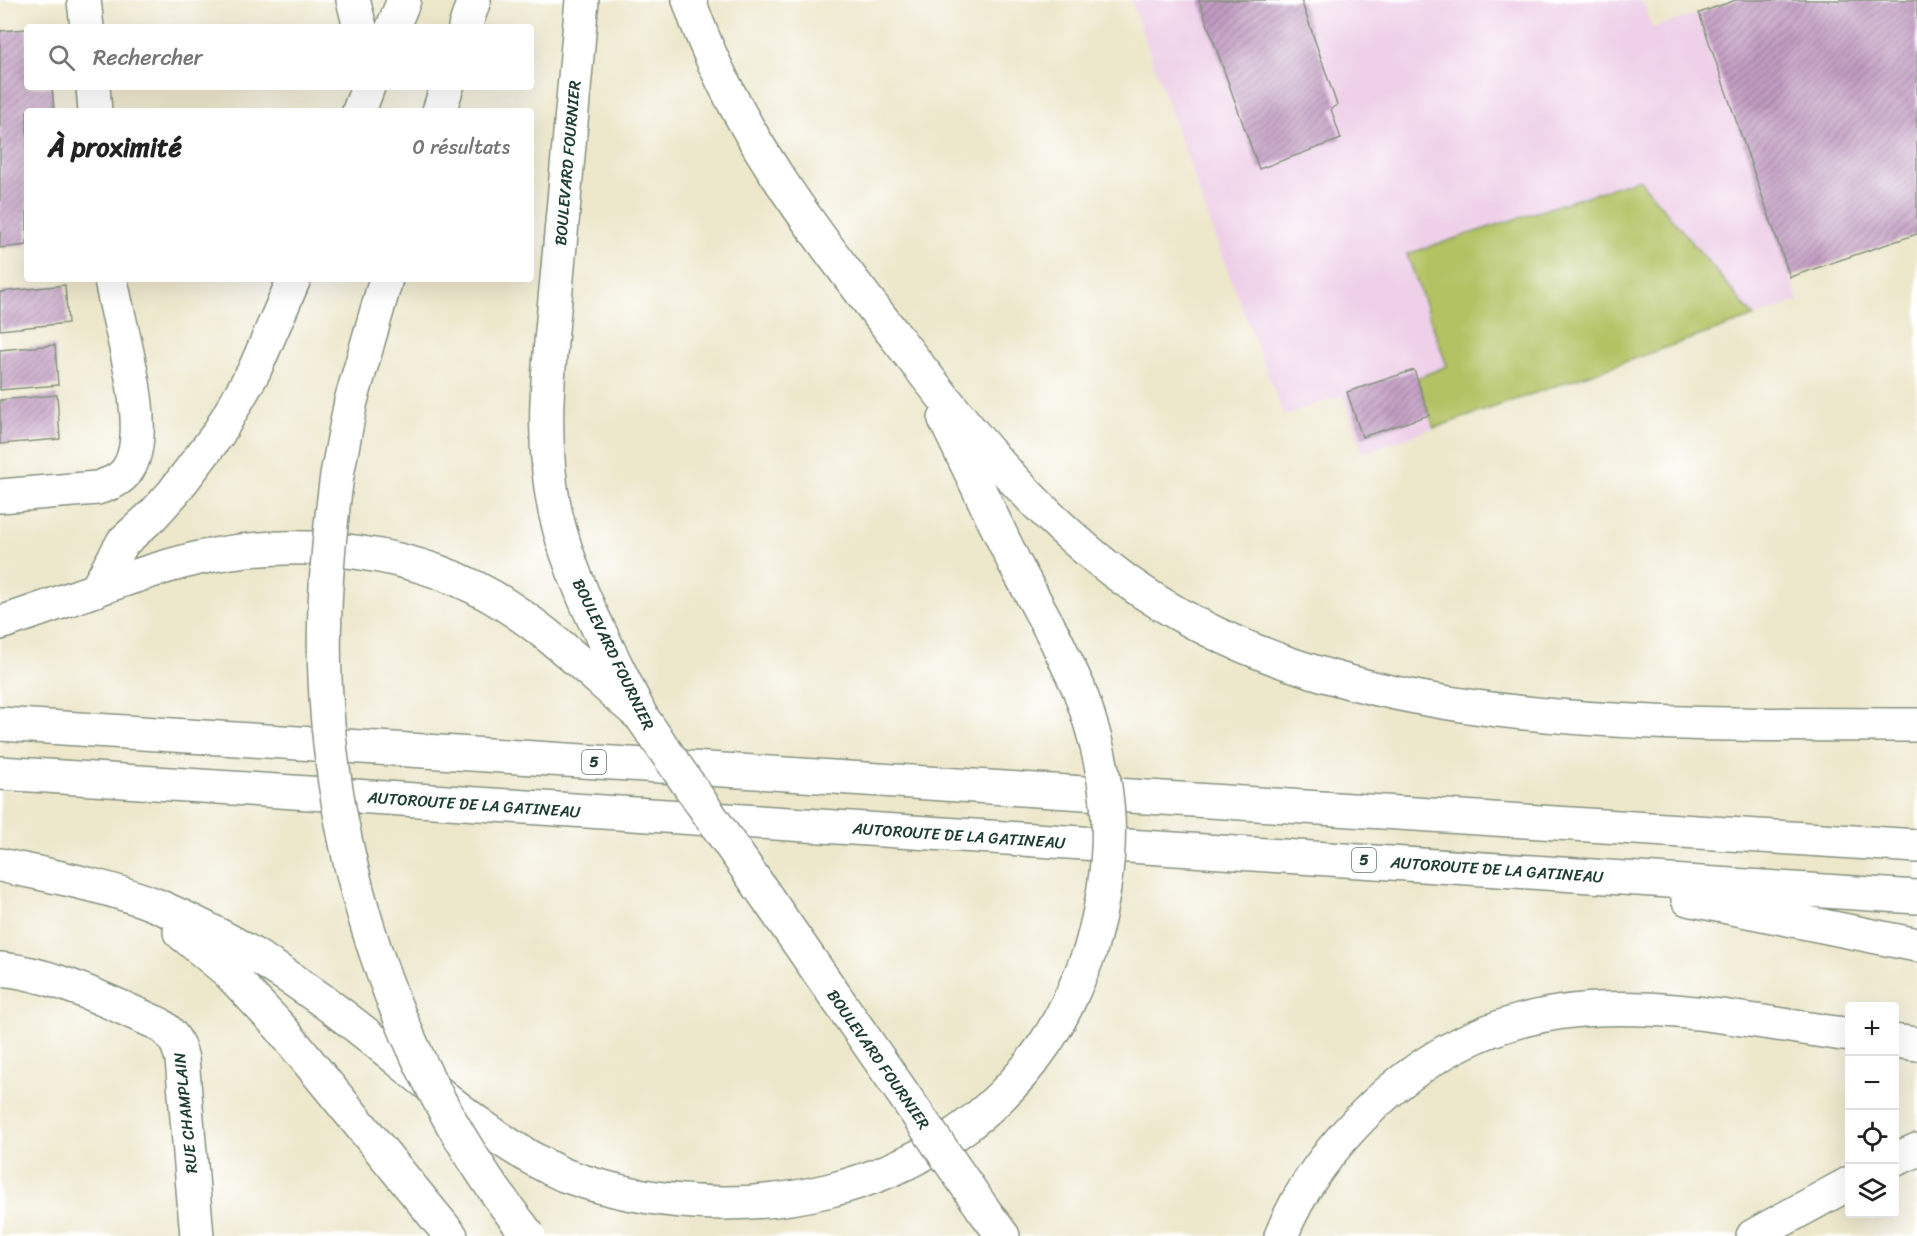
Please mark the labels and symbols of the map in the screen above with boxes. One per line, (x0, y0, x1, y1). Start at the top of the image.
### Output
street label: BOULEVARD FOURNIER (546, 79, 589, 247)
street label: BOULEVARD FOURNIER (564, 573, 663, 735)
road number: 5 (582, 750, 606, 774)
street label: AUTOROUTE DE LA GATINEAU (366, 783, 582, 826)
street label: AUTOROUTE DE LA GATINEAU (851, 814, 1067, 857)
road number: 5 (1352, 848, 1376, 872)
street label: AUTOROUTE DE LA GATINEAU (1389, 848, 1605, 891)
street label: BOULEVARD FOURNIER (819, 983, 938, 1136)
street label: RUE CHAMPLAIN (165, 1051, 206, 1175)

